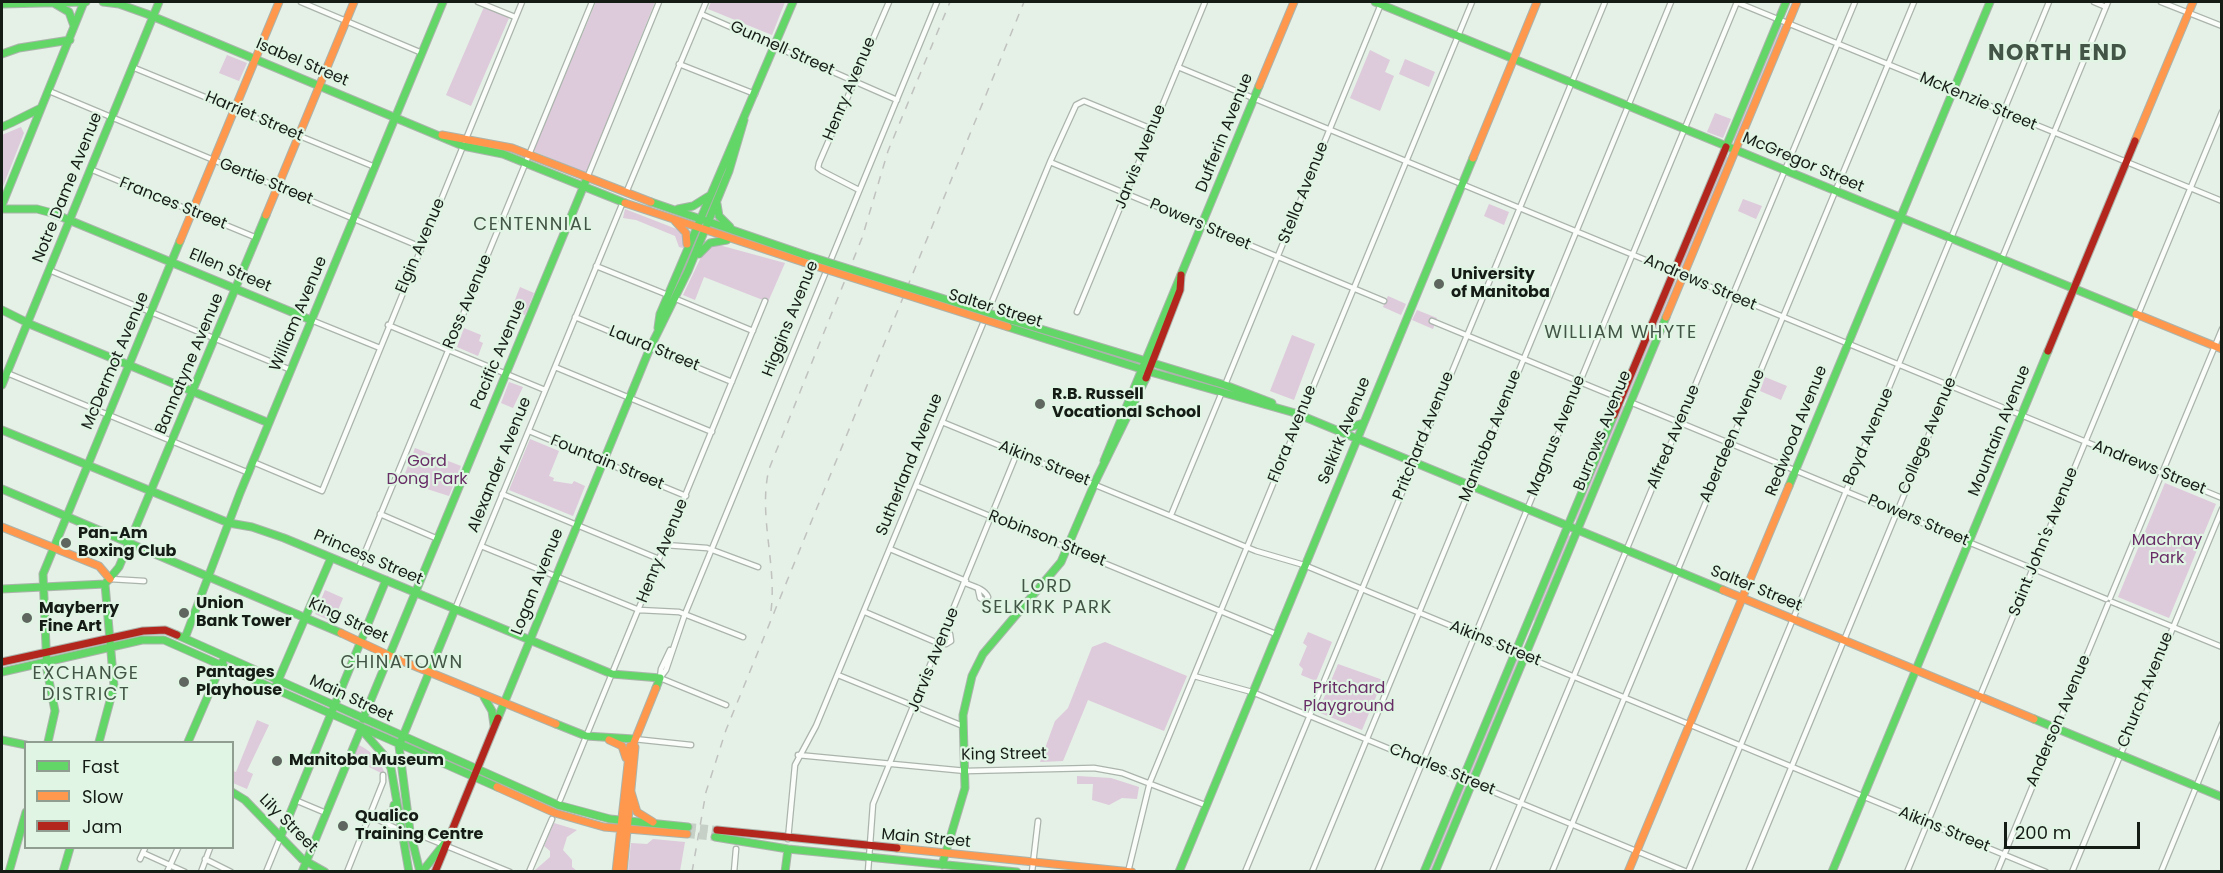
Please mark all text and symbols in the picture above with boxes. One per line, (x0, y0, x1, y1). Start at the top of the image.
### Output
street label: Gunnell Street (727, 17, 837, 81)
street label: Henry Avenue (820, 34, 880, 144)
street label: Isabel Street (253, 35, 351, 91)
district label: NORTH END (1988, 41, 2128, 67)
street label: McKenzie Street (1916, 69, 2040, 135)
street label: Dufferin Avenue (1192, 71, 1258, 195)
street label: Harriet Street (202, 88, 306, 146)
street label: Jarvis Avenue (1111, 102, 1171, 212)
street label: Notre Dame Avenue (29, 110, 107, 266)
street label: McGregor Street (1739, 129, 1867, 197)
street label: Stella Avenue (1275, 139, 1333, 247)
street label: Gertie Street (216, 155, 316, 209)
street label: Frances Street (116, 174, 230, 234)
street label: Powers Street (1147, 195, 1253, 255)
street label: Elgin Avenue (392, 196, 450, 296)
district label: CENTENNIAL (473, 214, 593, 236)
street label: Ellen Street (186, 245, 274, 297)
street label: Andrews Street (1641, 251, 1759, 315)
street label: Ross Avenue (439, 252, 497, 352)
street label: William Avenue (266, 254, 332, 374)
street label: Higgins Avenue (759, 258, 823, 380)
place label: University of Manitoba (1451, 265, 1550, 303)
marker: University of Manitoba (1432, 277, 1446, 291)
street label: Salter Street (946, 286, 1044, 332)
street label: McDermot Avenue (78, 289, 154, 433)
street label: Bannatyne Avenue (152, 291, 228, 437)
street label: Pacific Avenue (467, 297, 531, 413)
street label: Laura Street (606, 322, 702, 376)
district label: WILLIAM WHYTE (1544, 322, 1698, 344)
street label: Redwood Avenue (1762, 363, 1832, 499)
street label: Mountain Avenue (1965, 363, 2035, 499)
street label: Manitoba Avenue (1456, 367, 1526, 505)
street label: Aberdeen Avenue (1696, 367, 1770, 505)
street label: Burrows Avenue (1570, 368, 1636, 494)
street label: Pritchard Avenue (1389, 369, 1459, 503)
street label: Magnus Avenue (1524, 373, 1590, 499)
street label: Selkirk Avenue (1315, 375, 1375, 487)
street label: College Avenue (1895, 375, 1961, 497)
street label: Flora Avenue (1265, 382, 1321, 486)
street label: Alfred Avenue (1643, 382, 1705, 492)
place label: R.B. Russell Vocational School (1052, 385, 1201, 423)
street label: Boyd Avenue (1840, 385, 1898, 489)
street label: Sutherland Avenue (873, 391, 947, 539)
street label: Alexander Avenue (464, 394, 536, 536)
marker: R.B. Russell Vocational School (1033, 397, 1047, 411)
street label: Fountain Street (547, 431, 667, 495)
street label: Aikins Street (996, 437, 1092, 491)
street label: Andrews Street (2090, 437, 2208, 499)
park label: Gord Dong Park (386, 452, 468, 490)
street label: Saint John's Avenue (2005, 465, 2083, 619)
street label: Powers Street (1865, 491, 1971, 551)
street label: Henry Avenue (633, 496, 693, 606)
street label: Robinson Street (985, 507, 1109, 571)
place label: Pan-Am Boxing Club (78, 524, 176, 562)
street label: Princess Street (310, 526, 426, 590)
street label: Logan Avenue (508, 526, 568, 638)
park label: Machray Park (2132, 531, 2202, 569)
marker: Pan-Am Boxing Club (59, 536, 73, 550)
street label: Salter Street (1707, 562, 1805, 616)
district label: LORD SELKIRK PARK (981, 576, 1113, 618)
place label: Union Bank Tower (196, 594, 292, 632)
street label: King Street (305, 594, 391, 648)
place label: Mayberry Fine Art (39, 599, 119, 637)
street label: Jarvis Avenue (904, 605, 964, 715)
marker: Union Bank Tower (177, 606, 191, 620)
marker: Mayberry Fine Art (20, 611, 34, 625)
street label: Aikins Street (1447, 617, 1543, 671)
street label: Church Avenue (2114, 629, 2178, 751)
district label: CHINATOWN (340, 652, 464, 674)
street label: Anderson Avenue (2023, 652, 2095, 790)
district label: EXCHANGE DISTRICT (33, 663, 139, 706)
place label: Pantages Playhouse (196, 663, 282, 701)
street label: Main Street (306, 671, 396, 727)
marker: Pantages Playhouse (177, 675, 191, 689)
park label: Pritchard Playground (1303, 679, 1395, 717)
street label: Charles Street (1386, 740, 1498, 800)
legend (24, 741, 234, 849)
street label: King Street (961, 745, 1047, 765)
place label: Manitoba Museum (289, 751, 444, 771)
text: Fast (82, 754, 119, 779)
marker: Manitoba Museum (270, 754, 284, 768)
text: Slow (82, 784, 123, 809)
street label: Lily Street (255, 791, 321, 857)
street label: Aikins Street (1896, 803, 1992, 857)
place label: Qualico Training Centre (355, 807, 483, 845)
scale bar (2007, 810, 2144, 848)
text: Jam (82, 814, 122, 839)
marker: Qualico Training Centre (336, 819, 350, 833)
text: 200 m (2015, 820, 2071, 845)
street label: Main Street (880, 826, 972, 852)

